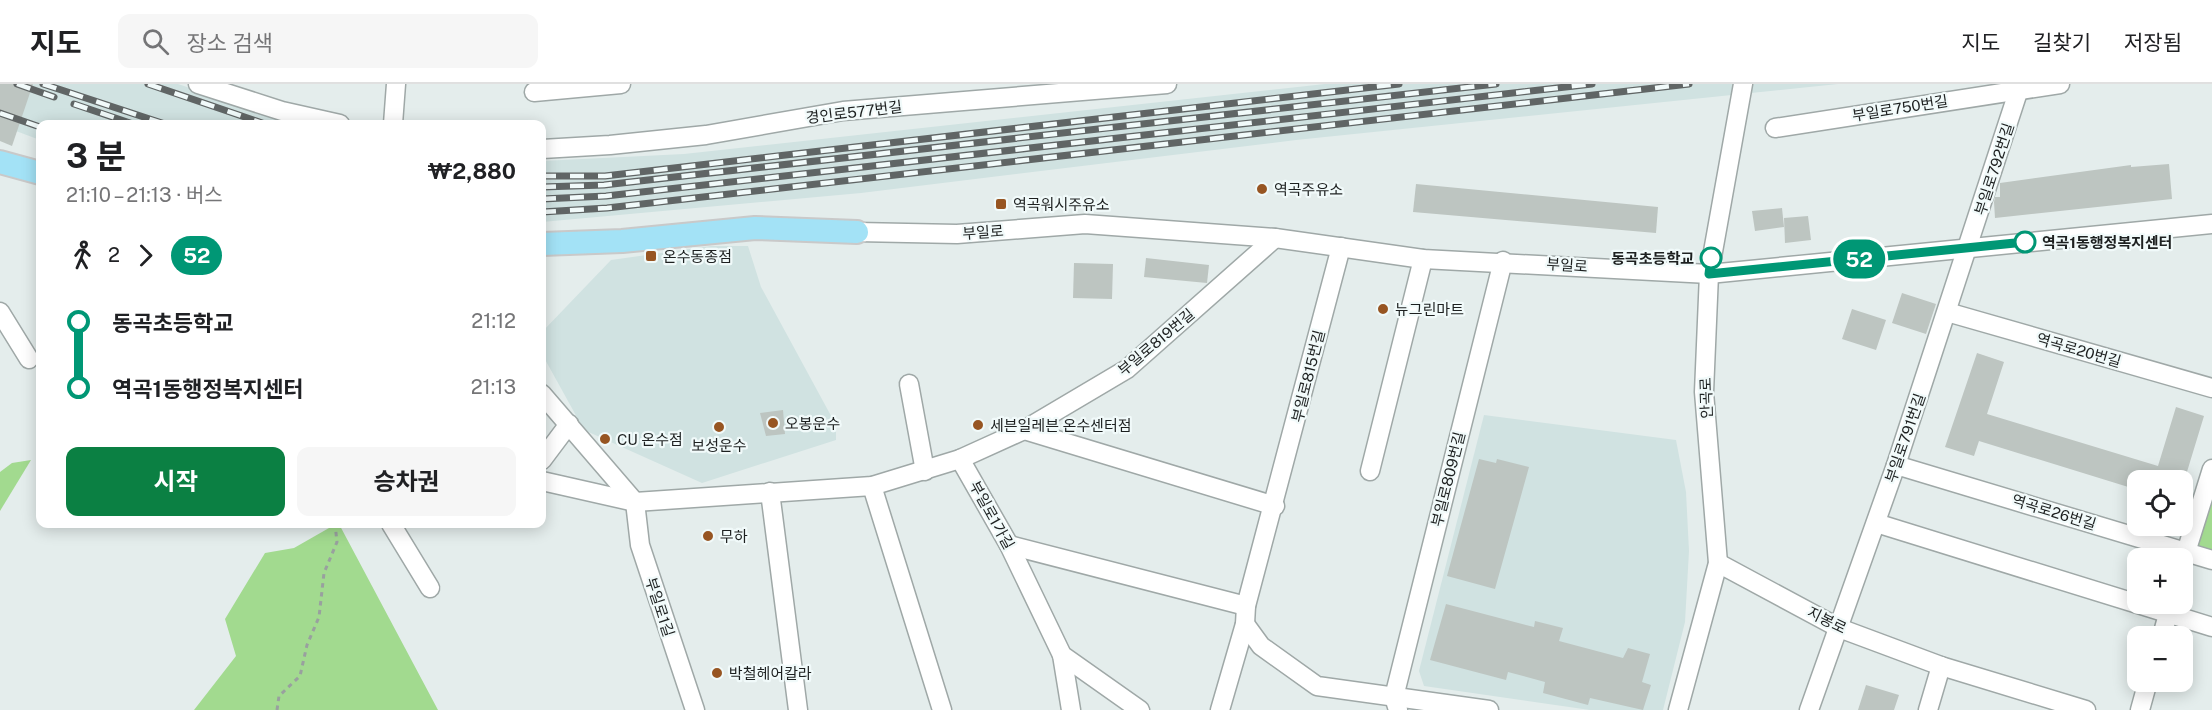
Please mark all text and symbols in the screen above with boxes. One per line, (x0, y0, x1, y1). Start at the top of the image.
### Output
search box (118, 14, 538, 68)
icon: search (139, 25, 172, 58)
text: 지도 (30, 26, 82, 59)
text: 장소 검색 (187, 30, 273, 56)
text: 지도 (1961, 30, 2000, 55)
text: 길찾기 (2033, 30, 2091, 55)
text: 저장됨 (2124, 30, 2182, 55)
street label: 부일로750번길 (1851, 92, 1949, 124)
street label: 경인로577번길 (805, 98, 903, 126)
street label: 부일로792번길 (1971, 121, 2017, 217)
text: 3 분 (66, 137, 126, 175)
text: ₩2,880 (428, 158, 516, 184)
place label: 역곡주유소 (1274, 181, 1343, 198)
marker: 역곡주유소 (1255, 182, 1269, 196)
text: 21:10 – 21:13 · 버스 (66, 183, 223, 207)
place label: 역곡워시주유소 (1013, 196, 1110, 213)
marker: 역곡워시주유소 (994, 197, 1008, 211)
street label: 부일로 (962, 222, 1004, 242)
marker: 역곡1동행정복지센터 (2014, 231, 2036, 253)
place label: 역곡1동행정복지센터 (2042, 234, 2173, 251)
icon: walk (66, 239, 99, 272)
icon: forward (129, 239, 162, 272)
line badge: 52 (1832, 240, 1886, 279)
text: 2 (108, 243, 120, 267)
text: 52 (183, 243, 210, 268)
marker: 동곡초등학교 (1700, 247, 1722, 269)
text: 52 (1845, 247, 1873, 272)
place label: 온수동종점 (663, 248, 732, 265)
marker: 온수동종점 (644, 249, 658, 263)
place label: 동곡초등학교 (1611, 250, 1694, 267)
street label: 부일로 (1546, 255, 1588, 275)
place label: 뉴그린마트 (1395, 301, 1464, 318)
marker: 뉴그린마트 (1376, 302, 1390, 316)
street label: 부일로819번길 (1114, 305, 1198, 379)
text: 21:12 (471, 309, 516, 333)
text: 동곡초등학교 (112, 310, 233, 336)
street label: 부일로815번길 (1288, 328, 1328, 424)
street label: 역곡로20번길 (2035, 330, 2123, 370)
text: 21:13 (471, 375, 516, 399)
text: 역곡1동행정복지센터 (112, 376, 304, 402)
street label: 안곡로 (1697, 377, 1715, 419)
street label: 부일로791번길 (1882, 391, 1928, 485)
place label: 오봉운수 (785, 415, 840, 432)
marker: 오봉운수 (766, 416, 780, 430)
place label: 세븐일레븐 온수센터점 (990, 417, 1132, 434)
marker: 세븐일레븐 온수센터점 (971, 418, 985, 432)
marker: 보성운수 (712, 420, 726, 434)
street label: 부일로809번길 (1428, 430, 1468, 528)
place label: CU 온수점 (617, 431, 683, 448)
marker: CU 온수점 (598, 432, 612, 446)
place label: 보성운수 (691, 437, 747, 454)
button: 시작 (66, 447, 285, 516)
button: 승차권 (297, 447, 516, 516)
map controls (2127, 470, 2193, 692)
button: locate (2127, 470, 2193, 536)
street label: 부일로1가길 (966, 478, 1018, 552)
street label: 역곡로26번길 (2010, 491, 2098, 533)
place label: 무하 (720, 528, 748, 545)
marker: 무하 (701, 529, 715, 543)
button: + (2127, 548, 2193, 614)
street label: 부일로1길 (642, 575, 678, 639)
street label: 지봉로 (1805, 603, 1849, 637)
button: − (2127, 626, 2193, 692)
place label: 박철헤어칼라 (729, 665, 812, 682)
marker: 박철헤어칼라 (710, 666, 724, 680)

